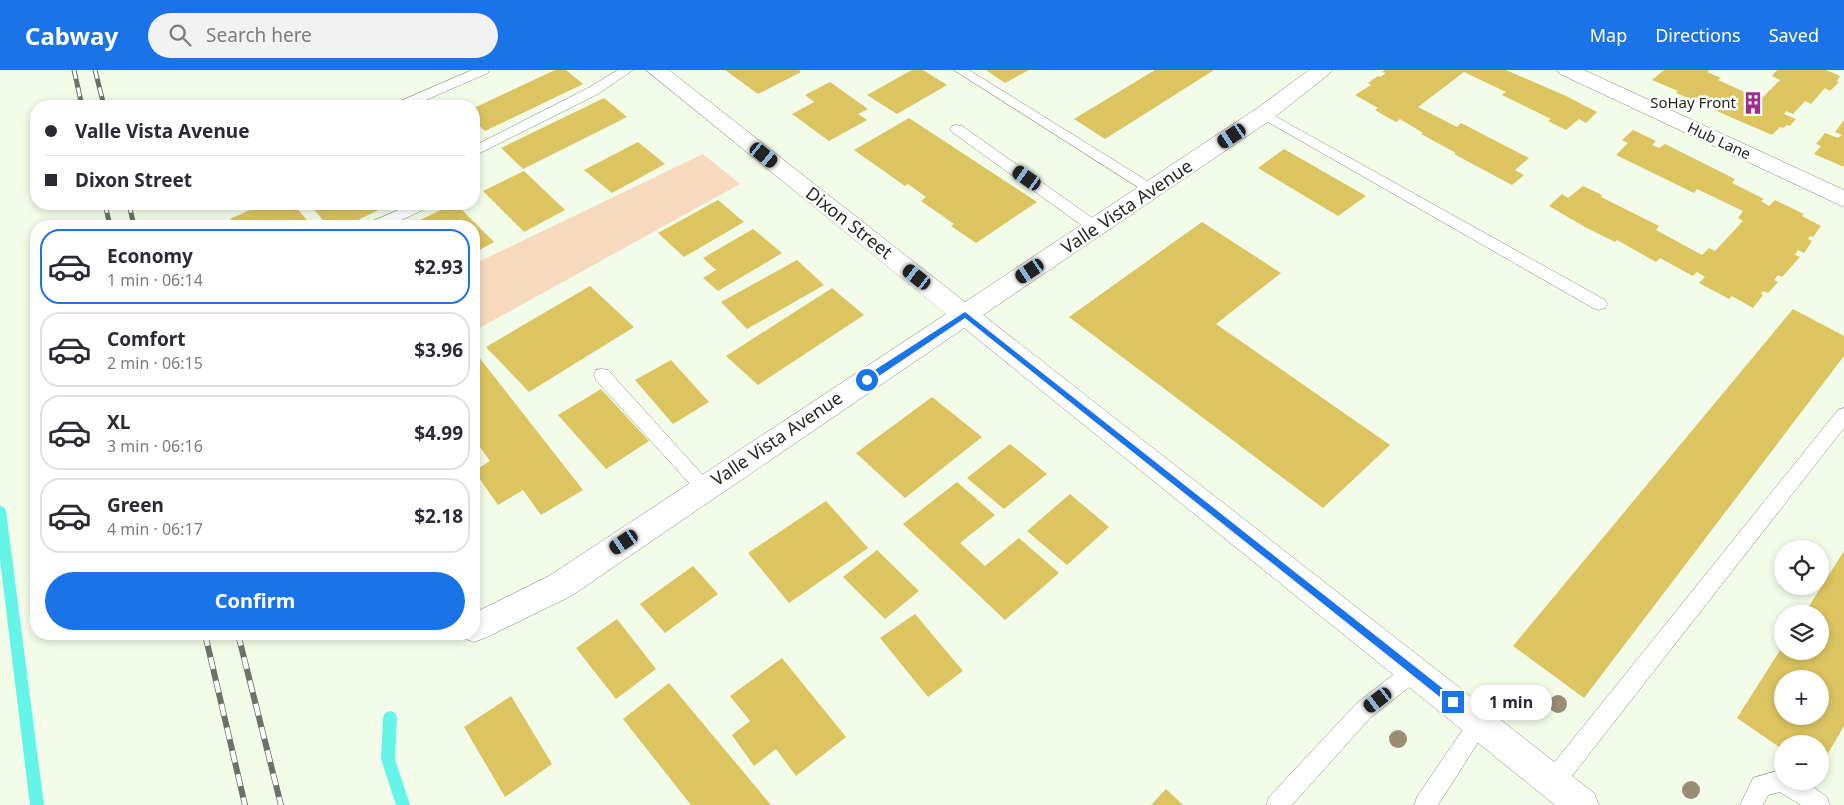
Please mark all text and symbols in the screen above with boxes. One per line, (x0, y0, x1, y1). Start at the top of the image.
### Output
search box (148, 13, 498, 58)
text: Cabway (25, 19, 118, 52)
icon: search (166, 21, 194, 49)
text: Search here (206, 22, 312, 48)
text: Map (1590, 23, 1627, 47)
text: Directions (1655, 23, 1741, 47)
text: Saved (1769, 23, 1819, 47)
building icon: SoHay Front (1740, 90, 1766, 116)
place label: SoHay Front (1650, 92, 1737, 112)
street label: Hub Lane (1685, 117, 1754, 163)
text: Valle Vista Avenue (75, 118, 249, 144)
car (1215, 121, 1248, 151)
car (747, 140, 780, 170)
street label: Valle Vista Avenue (1056, 153, 1197, 259)
car (1010, 163, 1043, 193)
text: Dixon Street (75, 167, 192, 193)
street label: Dixon Street (801, 181, 898, 264)
text: Economy (107, 243, 193, 269)
icon: car (47, 244, 92, 289)
text: $2.93 (414, 254, 463, 280)
car (1013, 256, 1046, 286)
car (900, 262, 933, 292)
text: 1 min · 06:14 (107, 269, 203, 291)
text: Comfort (107, 326, 186, 352)
icon: car (47, 327, 92, 372)
text: $3.96 (414, 337, 463, 363)
text: 2 min · 06:15 (107, 352, 203, 374)
route start (856, 369, 878, 391)
street label: Valle Vista Avenue (706, 385, 847, 491)
text: XL (107, 409, 130, 435)
icon: car (47, 410, 92, 455)
text: $4.99 (414, 420, 463, 446)
text: 3 min · 06:16 (107, 435, 203, 457)
text: Green (107, 492, 164, 518)
icon: car (47, 493, 92, 538)
text: $2.18 (414, 503, 463, 529)
text: 4 min · 06:17 (107, 518, 203, 540)
car (607, 527, 640, 557)
map controls (1774, 540, 1829, 790)
button: locate (1774, 540, 1829, 595)
button: Confirm (45, 572, 465, 630)
button: layers (1774, 605, 1829, 660)
button: + (1774, 670, 1829, 725)
callout: 1 min (1470, 684, 1553, 720)
car (1361, 685, 1394, 715)
route end (1442, 691, 1464, 713)
text: 1 min (1489, 691, 1533, 713)
button: − (1774, 735, 1829, 790)

